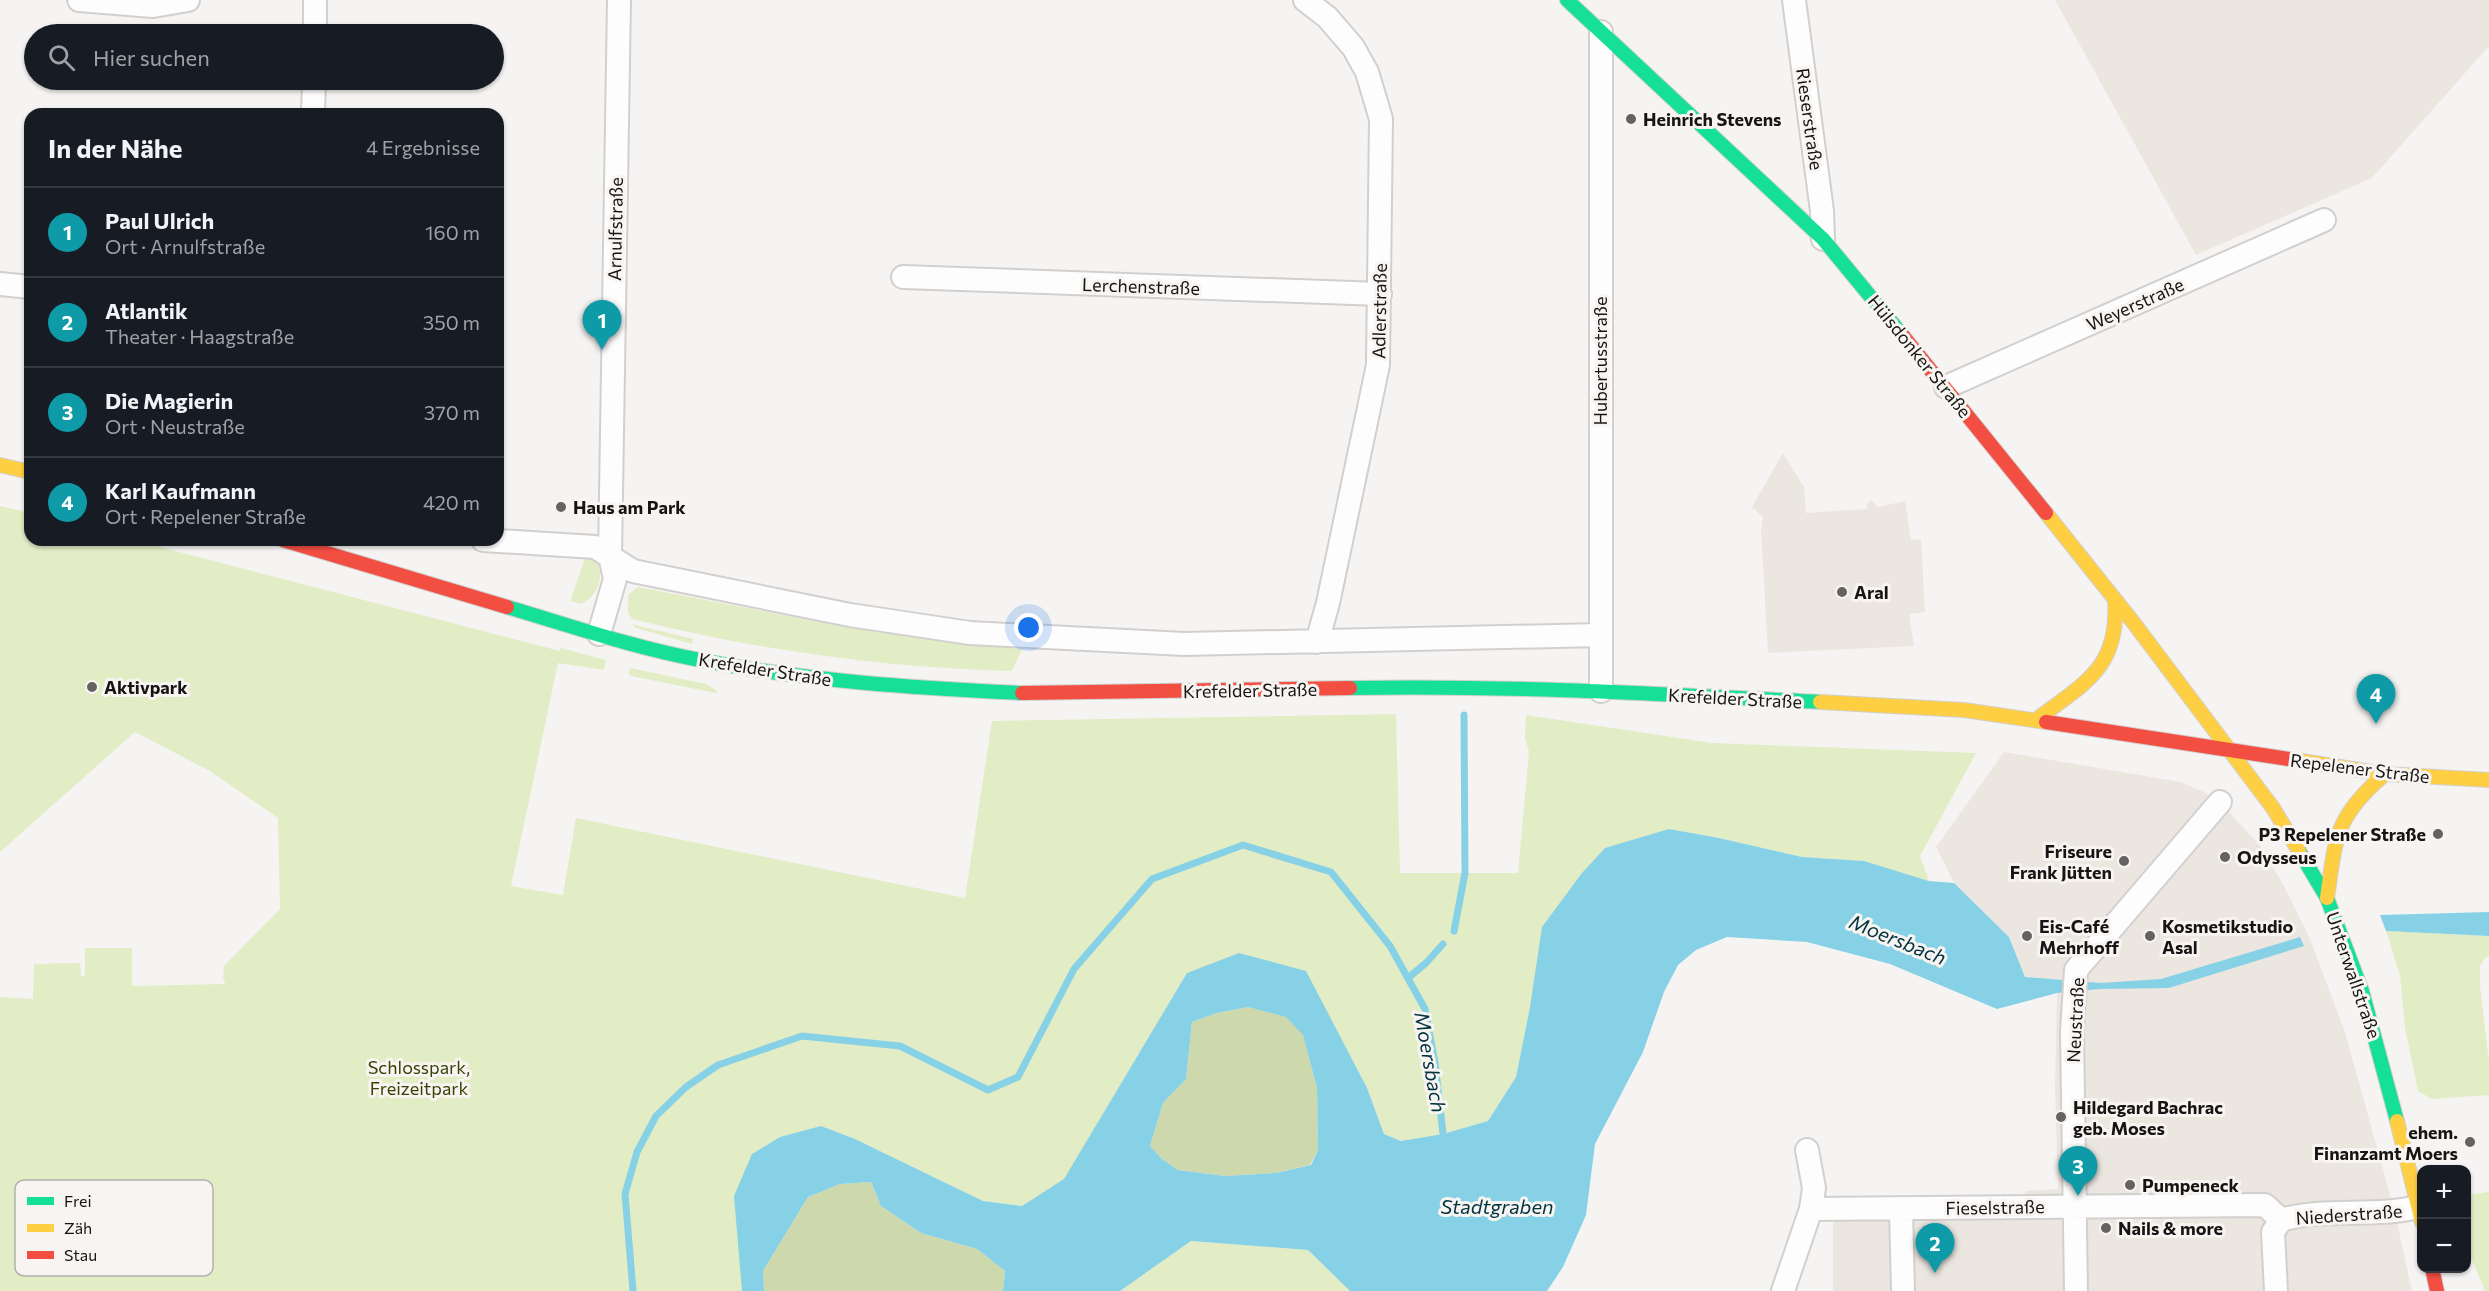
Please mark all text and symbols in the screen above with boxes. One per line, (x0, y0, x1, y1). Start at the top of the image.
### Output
search box (24, 24, 504, 90)
icon: search (45, 41, 78, 74)
text: Hier suchen (93, 44, 210, 71)
street label: Rieserstraße (1792, 66, 1828, 172)
place label: Heinrich Stevens (1643, 108, 1781, 130)
marker: Heinrich Stevens (1624, 112, 1638, 126)
text: In der Nähe (48, 132, 183, 163)
text: 4 Ergebnisse (366, 135, 480, 159)
street label: Arnulfstraße (603, 177, 627, 281)
text: Paul Ulrich (105, 207, 214, 234)
text: 1 (63, 220, 72, 244)
text: 160 m (425, 220, 480, 244)
text: Ort · Arnulfstraße (105, 234, 265, 258)
street label: Adlerstraße (1367, 263, 1391, 359)
street label: Lerchenstraße (1082, 273, 1200, 299)
street label: Weyerstraße (2083, 273, 2187, 335)
street label: Hülsdonker Straße (1864, 290, 1976, 422)
text: Atlantik (105, 297, 188, 324)
street label: Hubertusstraße (1589, 297, 1611, 425)
pin: 1 (582, 300, 622, 350)
text: 2 (62, 310, 73, 334)
text: 350 m (423, 310, 480, 334)
text: Theater · Haagstraße (105, 324, 294, 348)
text: Die Magierin (105, 387, 233, 414)
text: 3 (62, 400, 73, 424)
text: 370 m (424, 400, 480, 424)
text: Ort · Neustraße (105, 414, 245, 438)
text: Karl Kaufmann (105, 477, 256, 504)
text: 4 (61, 490, 74, 514)
text: 420 m (423, 490, 480, 514)
place label: Haus am Park (573, 496, 686, 518)
marker: Haus am Park (554, 500, 568, 514)
text: Ort · Repelener Straße (105, 504, 306, 528)
place label: Aral (1854, 581, 1889, 603)
marker: Aral (1835, 585, 1849, 599)
your location (1014, 613, 1043, 642)
street label: Krefelder Straße (697, 648, 833, 690)
pin: 4 (2356, 674, 2396, 724)
place label: Aktivpark (104, 676, 188, 698)
street label: Krefelder Straße (1183, 678, 1317, 702)
marker: Aktivpark (85, 680, 99, 694)
street label: Krefelder Straße (1667, 684, 1803, 712)
street label: Repelener Straße (2289, 749, 2431, 787)
place label: P3 Repelener Straße (2258, 823, 2426, 845)
marker: P3 Repelener Straße (2431, 827, 2445, 841)
place label: Friseure Frank Jütten (2010, 840, 2112, 883)
place label: Odysseus (2237, 846, 2317, 868)
marker: Odysseus (2218, 850, 2232, 864)
marker: Friseure Frank Jütten (2117, 854, 2131, 868)
water label: Moersbach (1846, 909, 1950, 969)
street label: Unterwallstraße (2322, 909, 2386, 1041)
place label: Eis-Café Mehrhoff (2039, 915, 2120, 958)
place label: Kosmetikstudio Asal (2162, 915, 2294, 958)
marker: Eis-Café Mehrhoff (2020, 929, 2034, 943)
marker: Kosmetikstudio Asal (2143, 929, 2157, 943)
street label: Neustraße (2062, 977, 2088, 1063)
water label: Moersbach (1410, 1010, 1452, 1114)
park label: Schlosspark, Freizeitpark (368, 1056, 470, 1099)
place label: Hildegard Bachrac geb. Moses (2073, 1096, 2223, 1139)
marker: Hildegard Bachrac geb. Moses (2054, 1110, 2068, 1124)
place label: ehem. Finanzamt Moers (2314, 1121, 2458, 1164)
marker: ehem. Finanzamt Moers (2463, 1135, 2477, 1149)
pin: 3 (2058, 1146, 2098, 1196)
map controls (2417, 1165, 2471, 1273)
button: + (2417, 1165, 2471, 1219)
place label: Pumpeneck (2142, 1174, 2239, 1196)
marker: Pumpeneck (2123, 1178, 2137, 1192)
legend (15, 1180, 213, 1276)
text: Frei (64, 1191, 92, 1210)
water label: Stadtgraben (1441, 1194, 1553, 1218)
street label: Fieselstraße (1945, 1195, 2045, 1219)
street label: Niederstraße (2295, 1199, 2403, 1229)
place label: Nails & more (2118, 1217, 2223, 1239)
text: Zäh (64, 1218, 92, 1237)
button: − (2417, 1219, 2471, 1273)
marker: Nails & more (2099, 1221, 2113, 1235)
pin: 2 (1916, 1224, 1954, 1273)
text: Stau (64, 1245, 97, 1264)

